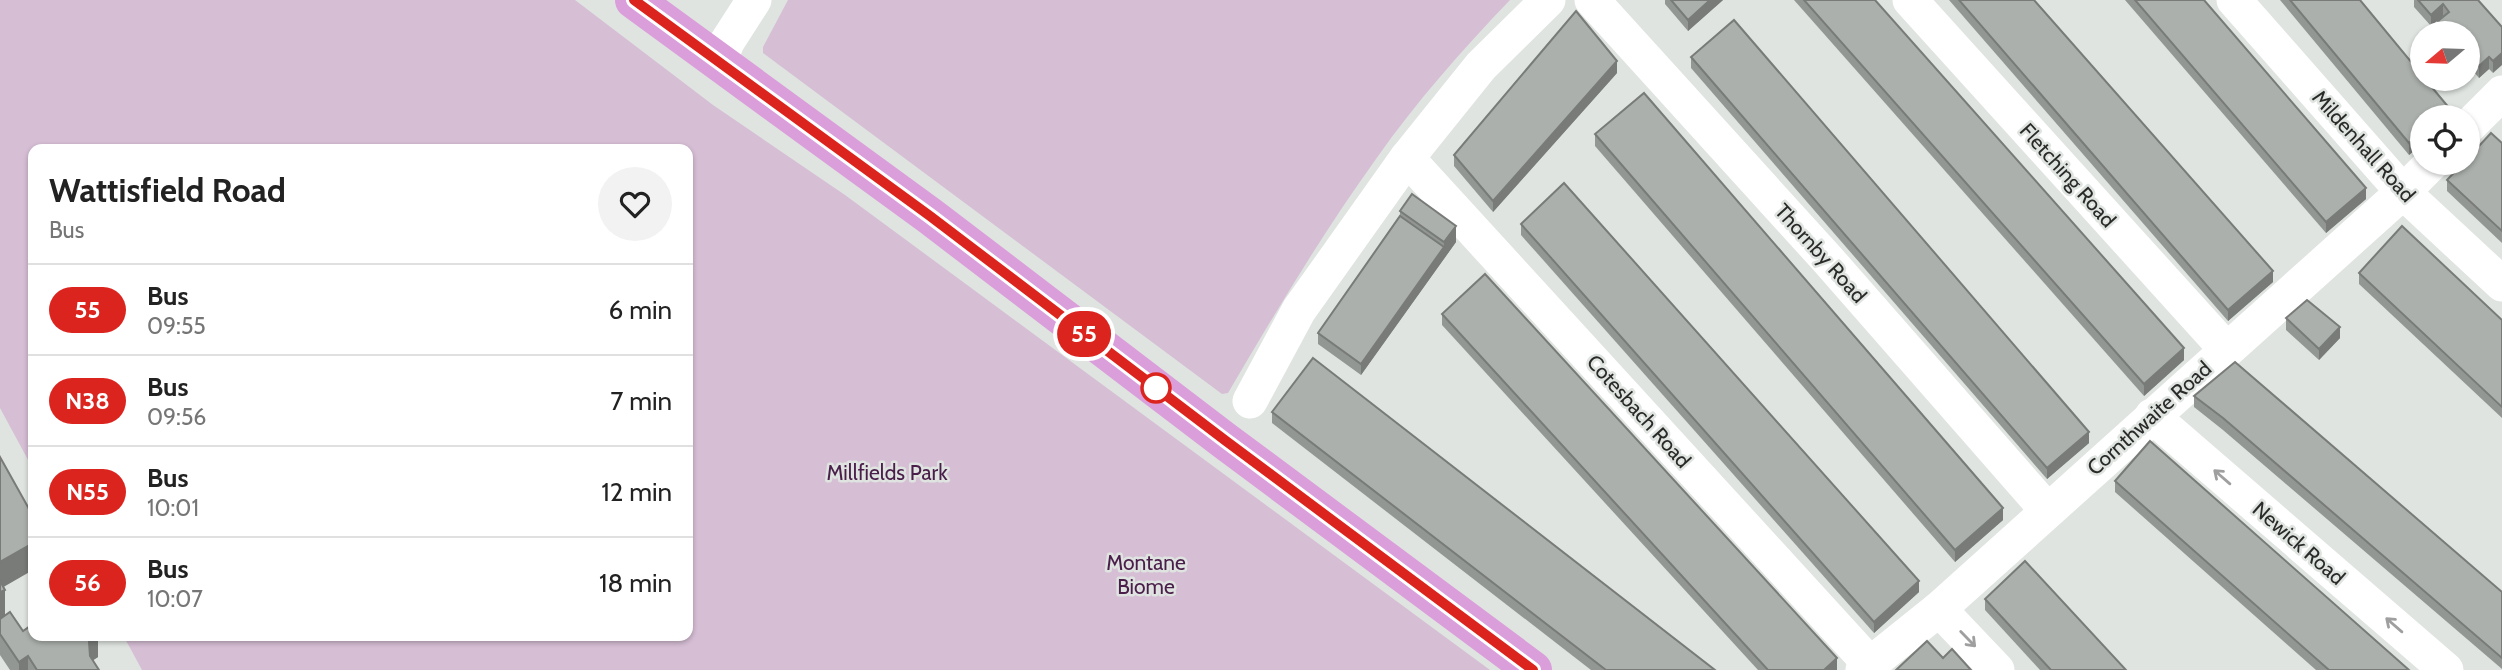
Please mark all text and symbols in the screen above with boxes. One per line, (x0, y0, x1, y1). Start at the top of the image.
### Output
north arrow (2410, 21, 2480, 91)
map controls (2410, 21, 2480, 175)
street label: Mildenhall Road (2307, 85, 2421, 207)
button: locate (2410, 105, 2480, 175)
street label: Fletching Road (2015, 118, 2121, 232)
button: heart (598, 167, 672, 241)
text: Wattisfield Road (49, 170, 286, 210)
street label: Thornby Road (1770, 198, 1872, 308)
text: Bus (49, 216, 84, 244)
text: Bus (147, 280, 188, 312)
text: 6 min (609, 294, 672, 326)
text: 55 (75, 295, 100, 324)
line badge: 55 (1052, 311, 1116, 357)
text: 09:55 (147, 312, 206, 340)
text: 55 (1071, 319, 1097, 348)
street label: Cotesbach Road (1582, 349, 1696, 473)
street label: Cornthwaite Road (2082, 356, 2216, 480)
text: Bus (147, 371, 188, 403)
unlabelled marker (1141, 373, 1171, 403)
text: 7 min (610, 385, 672, 417)
text: N38 (65, 386, 110, 415)
text: 09:56 (147, 403, 206, 431)
park label: Millfields Park (826, 460, 948, 485)
text: Bus (147, 462, 188, 494)
one-way arrow (2213, 469, 2231, 485)
text: 12 min (601, 476, 672, 508)
text: N55 (66, 477, 109, 506)
text: 10:01 (147, 494, 199, 522)
street label: Newick Road (2248, 496, 2350, 590)
park label: Montane Biome (1106, 550, 1186, 599)
text: Bus (147, 553, 188, 585)
text: 18 min (599, 567, 672, 599)
text: 56 (74, 568, 101, 597)
text: 10:07 (147, 585, 203, 613)
one-way arrow (2386, 617, 2404, 633)
one-way arrow (1960, 630, 1977, 647)

